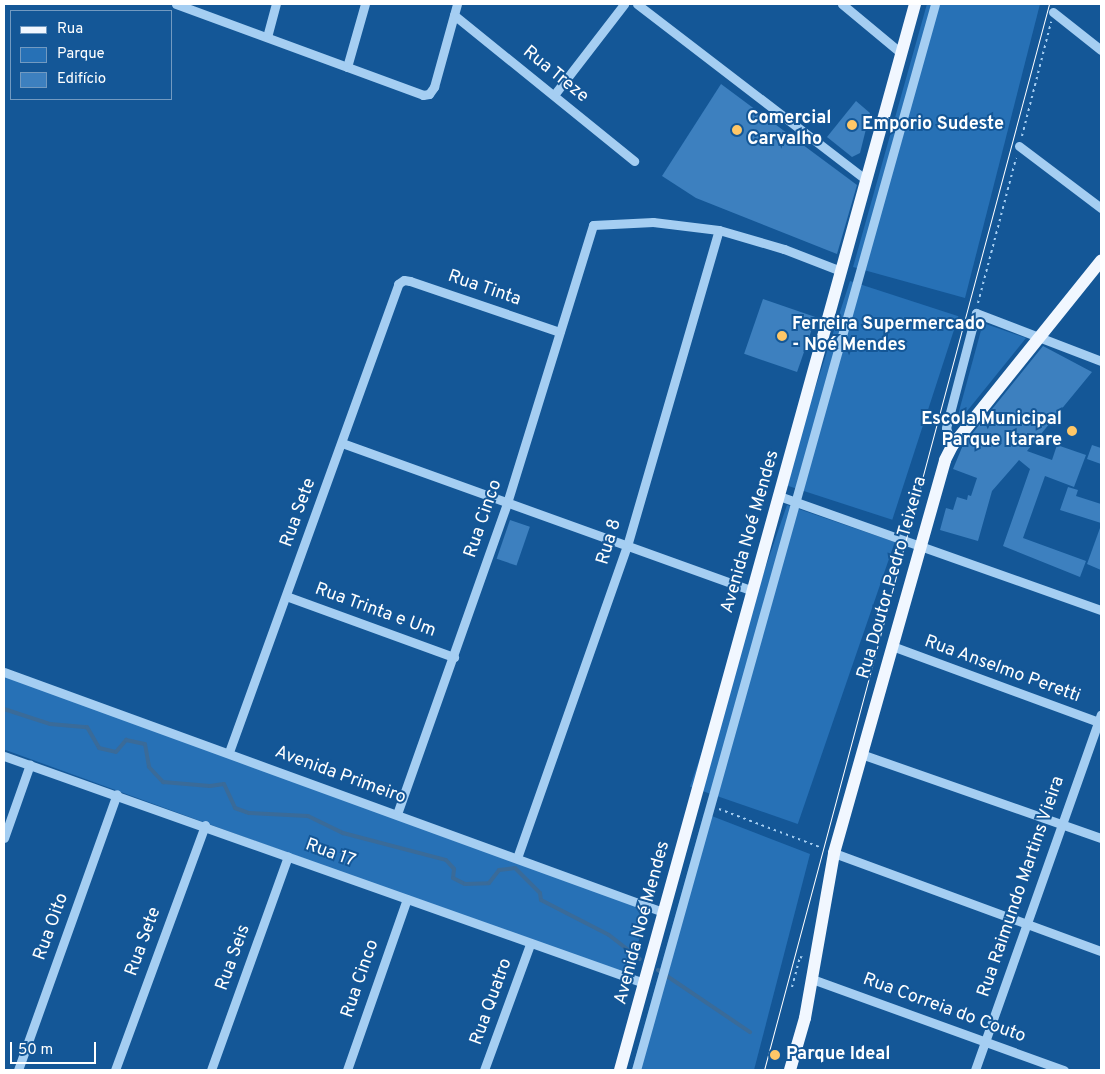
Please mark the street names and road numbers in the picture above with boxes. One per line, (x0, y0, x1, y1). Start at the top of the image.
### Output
street label: Rua Treze (517, 42, 593, 108)
street label: Rua Tinta (444, 266, 524, 312)
street label: Avenida Noé Mendes (717, 448, 785, 616)
street label: Rua Doutor Pedro Teixeira (854, 474, 932, 682)
street label: Rua Sete (277, 476, 321, 550)
street label: Rua Cinco (461, 477, 507, 561)
street label: Rua 8 (593, 517, 627, 567)
street label: Rua Trinta e Um (311, 579, 439, 643)
street label: Rua Anselmo Peretti (921, 632, 1083, 708)
street label: Avenida Primeiro (271, 742, 409, 810)
street label: Rua Raimundo Martins Vieira (974, 773, 1070, 1001)
street label: Rua 17 (302, 835, 358, 873)
street label: Avenida Noé Mendes (611, 839, 675, 1007)
street label: Rua Oito (30, 890, 74, 964)
street label: Rua Sete (122, 905, 166, 979)
street label: Rua Seis (212, 922, 256, 994)
street label: Rua Cinco (338, 937, 384, 1021)
street label: Rua Quatro (466, 956, 518, 1048)
street label: Rua Correia do Couto (860, 969, 1028, 1049)

